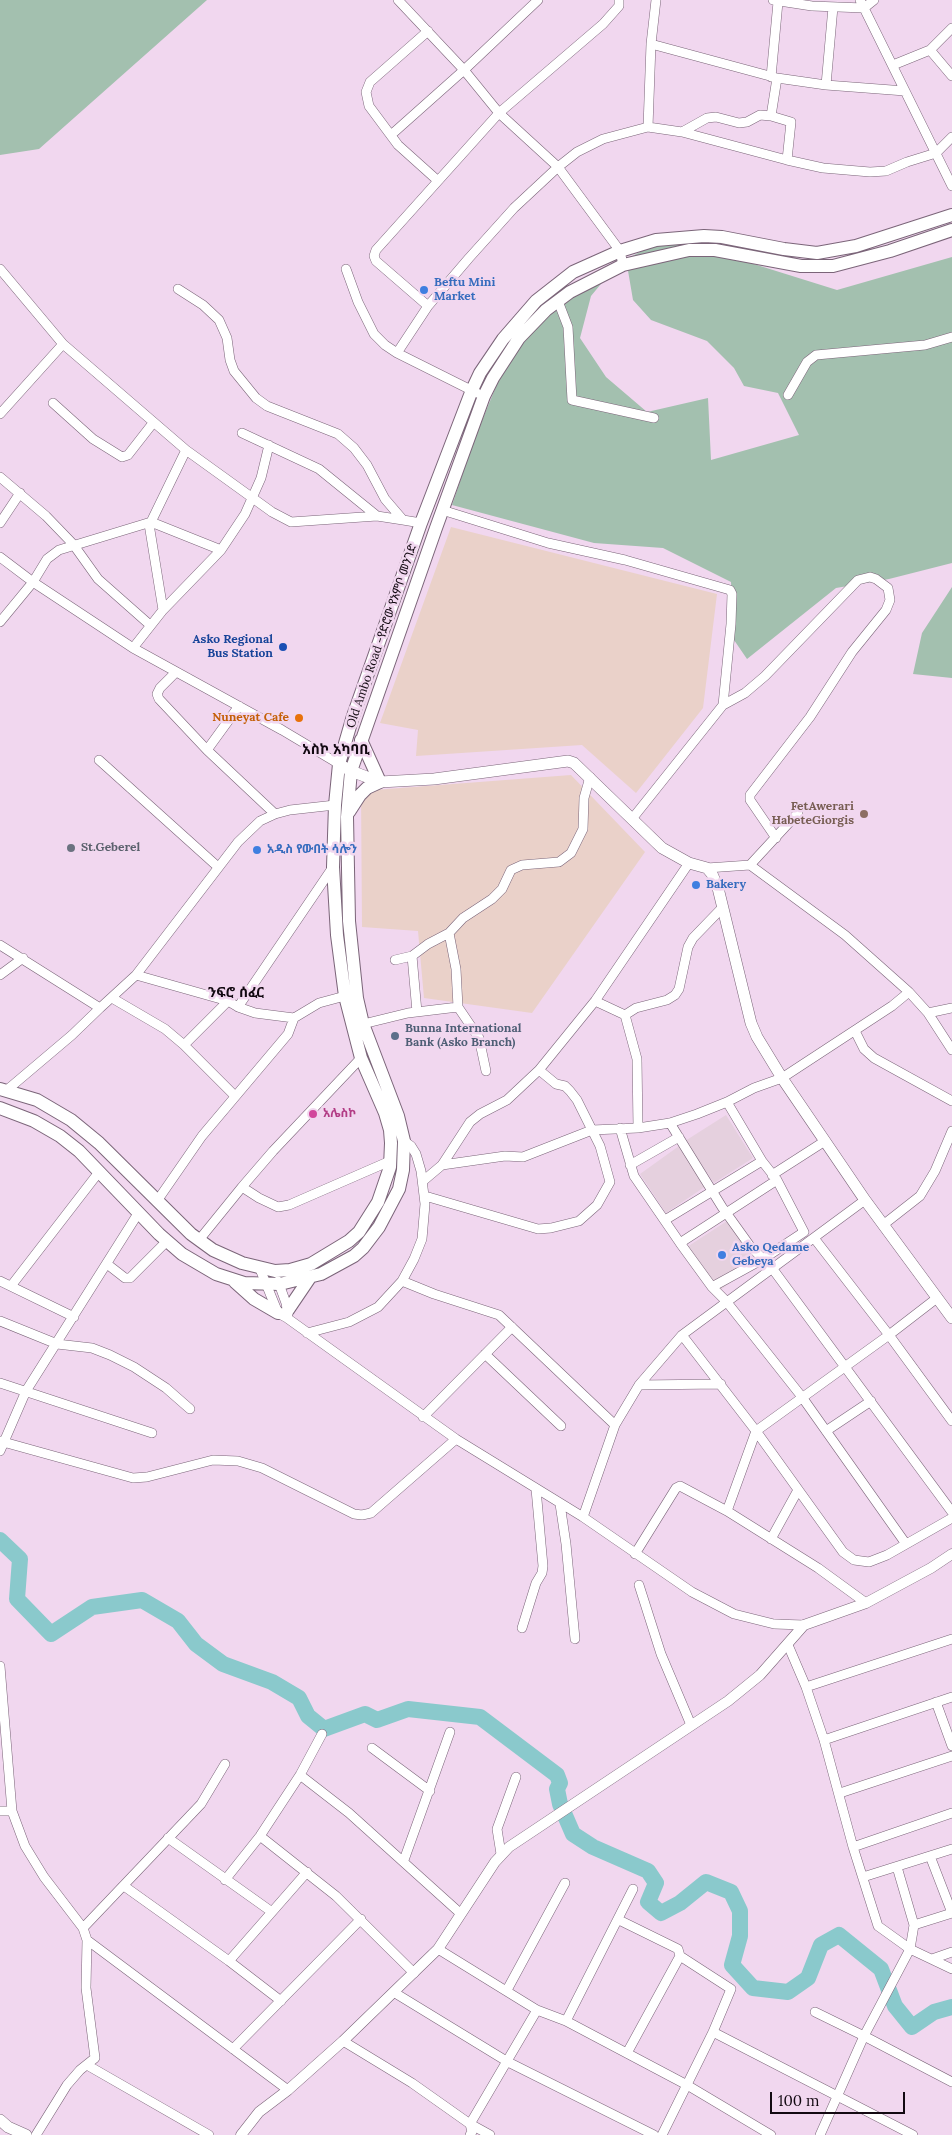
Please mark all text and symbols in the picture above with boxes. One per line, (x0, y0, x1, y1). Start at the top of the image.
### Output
place label: Beftu Mini Market (434, 276, 495, 304)
marker: Beftu Mini Market (418, 284, 430, 296)
street label: Old Ambo Road -የድሮው የአምቦ መንገድ (344, 542, 420, 730)
place label: Asko Regional Bus Station (193, 633, 273, 661)
marker: Asko Regional Bus Station (277, 641, 289, 653)
place label: Nuneyat Cafe (212, 711, 289, 725)
marker: Nuneyat Cafe (293, 712, 305, 724)
district label: አስኮ አካባቢ (302, 742, 370, 758)
place label: FetAwerari HabeteGiorgis (771, 800, 854, 828)
marker: FetAwerari HabeteGiorgis (858, 808, 870, 820)
place label: St.Geberel (81, 841, 140, 855)
marker: St.Geberel (65, 842, 77, 854)
place label: አዲስ የውበት ሳሎን (267, 843, 357, 857)
marker: አዲስ የውበት ሳሎን (251, 844, 263, 856)
place label: Bakery (706, 878, 746, 892)
marker: Bakery (690, 879, 702, 891)
district label: ንፍሮ ሰፈር (208, 985, 264, 1001)
place label: Bunna International Bank (Asko Branch) (405, 1022, 522, 1050)
marker: Bunna International Bank (Asko Branch) (389, 1030, 401, 1042)
place label: አሌስኮ (323, 1107, 356, 1121)
marker: አሌስኮ (307, 1108, 319, 1120)
place label: Asko Qedame Gebeya (732, 1241, 809, 1269)
marker: Asko Qedame Gebeya (716, 1249, 728, 1261)
scale bar (772, 2082, 907, 2114)
text: 100 m (778, 2091, 819, 2110)

